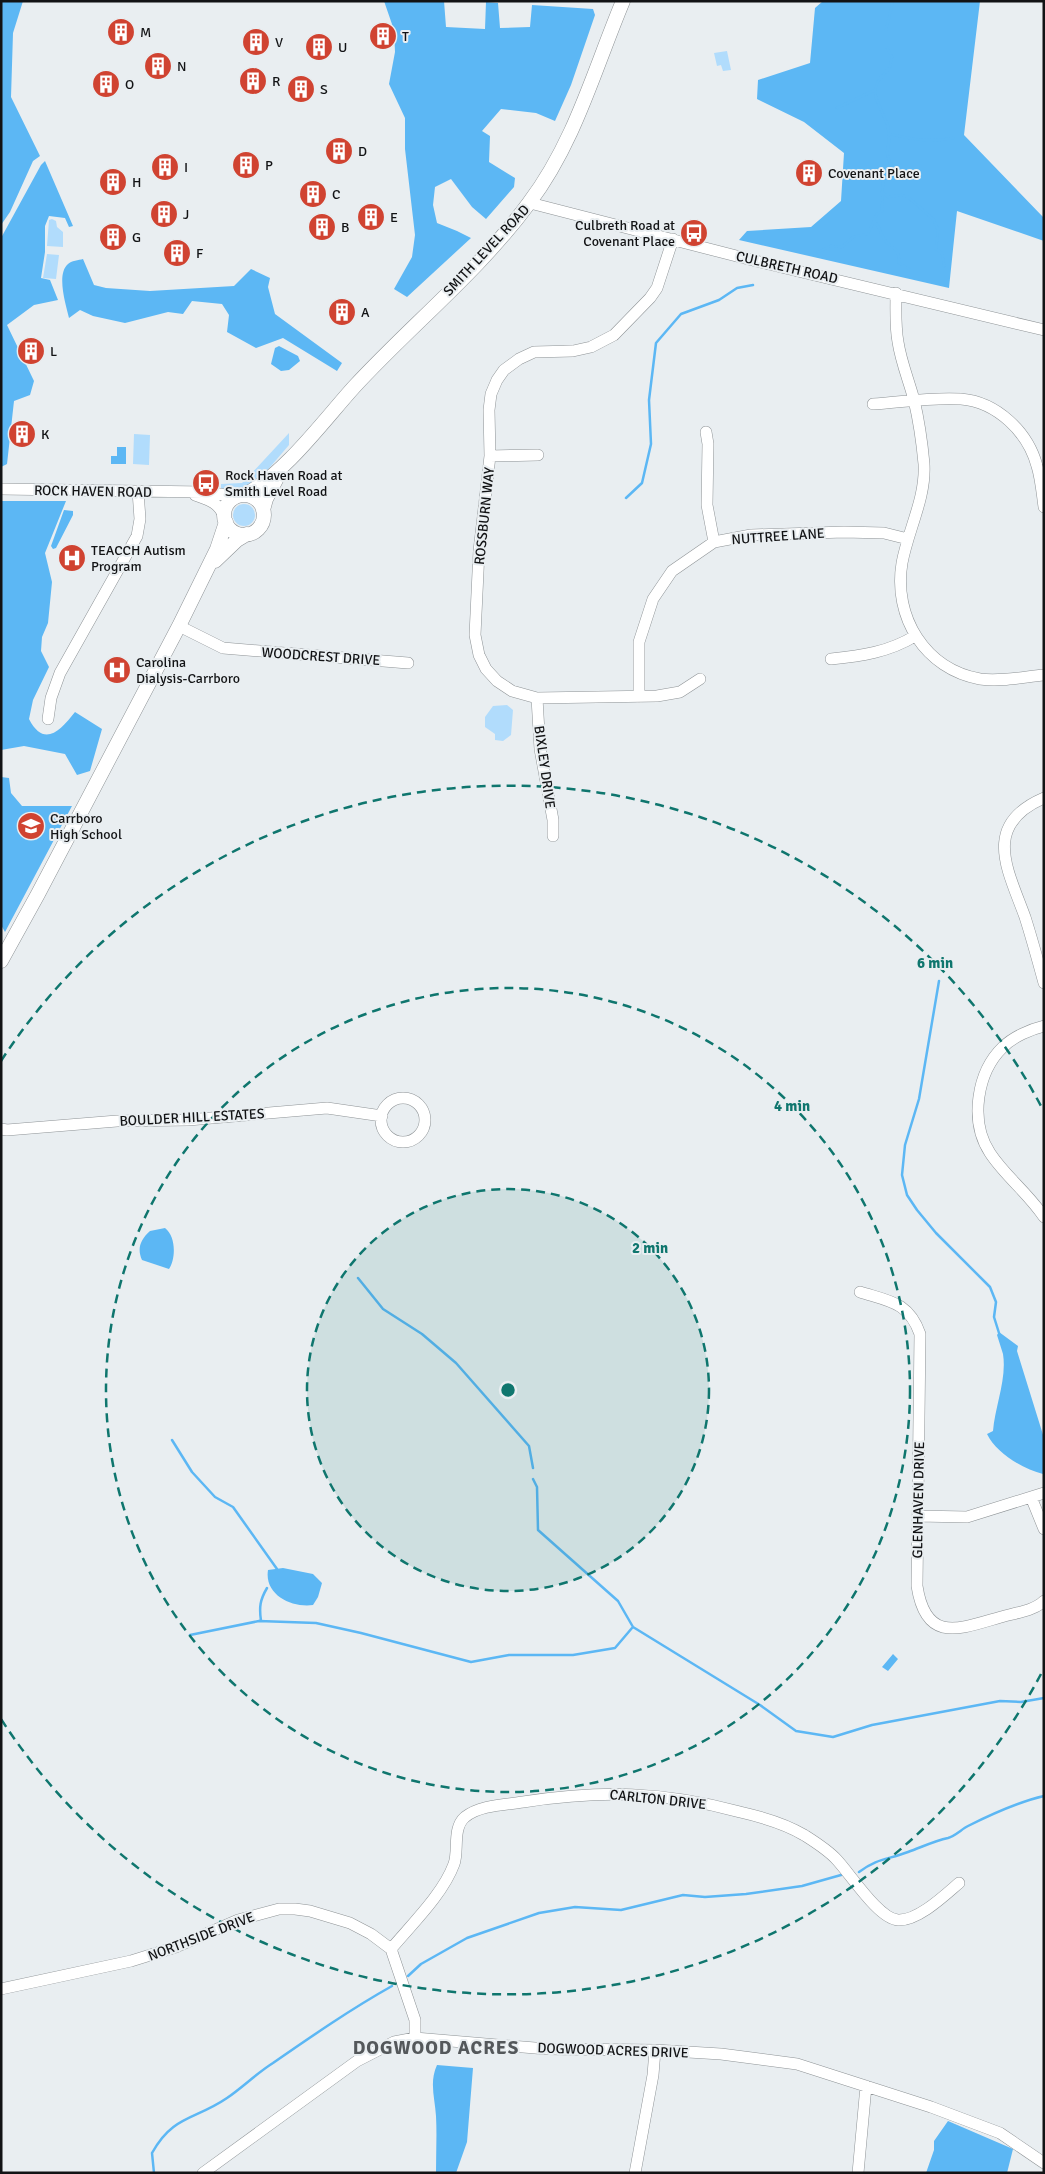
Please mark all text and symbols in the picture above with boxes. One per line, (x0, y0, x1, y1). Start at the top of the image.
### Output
building icon: M (106, 17, 136, 47)
building icon: T (368, 21, 398, 51)
place label: M (140, 24, 151, 41)
building icon: V (241, 27, 271, 57)
place label: T (402, 28, 409, 45)
building icon: U (304, 32, 334, 62)
place label: V (275, 34, 283, 51)
place label: U (338, 39, 347, 56)
building icon: N (143, 51, 173, 81)
place label: N (177, 58, 187, 75)
building icon: R (238, 66, 268, 96)
building icon: O (91, 69, 121, 99)
place label: R (272, 73, 280, 90)
building icon: S (286, 74, 316, 104)
place label: O (125, 76, 134, 93)
place label: S (320, 81, 328, 98)
building icon: D (324, 136, 354, 166)
place label: D (358, 143, 367, 160)
building icon: P (231, 150, 261, 180)
building icon: I (150, 152, 180, 182)
place label: P (265, 157, 273, 174)
building icon: Covenant Place (794, 158, 824, 188)
place label: I (184, 159, 188, 176)
place label: Covenant Place (828, 165, 920, 182)
building icon: H (98, 167, 128, 197)
place label: H (132, 174, 141, 191)
building icon: C (298, 179, 328, 209)
place label: C (332, 186, 340, 203)
building icon: J (149, 199, 179, 229)
street label: SMITH LEVEL ROAD (440, 201, 533, 300)
building icon: E (356, 202, 386, 232)
place label: J (183, 206, 189, 223)
place label: E (390, 209, 398, 226)
building icon: B (307, 212, 337, 242)
place label: Culbreth Road at Covenant Place (575, 217, 675, 250)
bus stop icon: Culbreth Road at Covenant Place (679, 218, 709, 248)
place label: B (341, 219, 349, 236)
building icon: G (98, 222, 128, 252)
place label: G (132, 229, 141, 246)
building icon: F (162, 238, 192, 268)
place label: F (196, 245, 203, 262)
street label: CULBRETH ROAD (734, 248, 839, 287)
building icon: A (327, 297, 357, 327)
place label: A (361, 304, 370, 321)
building icon: L (16, 336, 46, 366)
place label: L (50, 343, 57, 360)
building icon: K (7, 419, 37, 449)
place label: K (41, 426, 50, 443)
street label: ROSSBURN WAY (471, 466, 498, 566)
place label: Rock Haven Road at Smith Level Road (225, 467, 342, 500)
bus stop icon: Rock Haven Road at Smith Level Road (191, 468, 221, 498)
street label: ROCK HAVEN ROAD (34, 482, 152, 501)
street label: NUTTREE LANE (731, 525, 825, 548)
place label: TEACCH Autism Program (91, 542, 186, 575)
hospital icon: TEACCH Autism Program (57, 543, 87, 573)
street label: WOODCREST DRIVE (261, 644, 381, 669)
place label: Carolina Dialysis-Carrboro (136, 654, 240, 687)
hospital icon: Carolina Dialysis-Carrboro (102, 655, 132, 685)
street label: BIXLEY DRIVE (530, 725, 559, 810)
place label: Carrboro High School (50, 810, 122, 843)
school or university icon: Carrboro High School (16, 811, 46, 841)
text: 6 min (917, 954, 953, 972)
text: 4 min (774, 1097, 810, 1115)
street label: BOULDER HILL ESTATES (119, 1105, 265, 1130)
text: 2 min (632, 1239, 668, 1257)
centre of rings (499, 1381, 517, 1399)
street label: GLENHAVEN DRIVE (909, 1441, 928, 1559)
street label: CARLTON DRIVE (609, 1786, 707, 1813)
street label: NORTHSIDE DRIVE (145, 1908, 257, 1965)
district label: DOGWOOD ACRES (353, 2036, 519, 2060)
street label: DOGWOOD ACRES DRIVE (537, 2039, 689, 2062)

